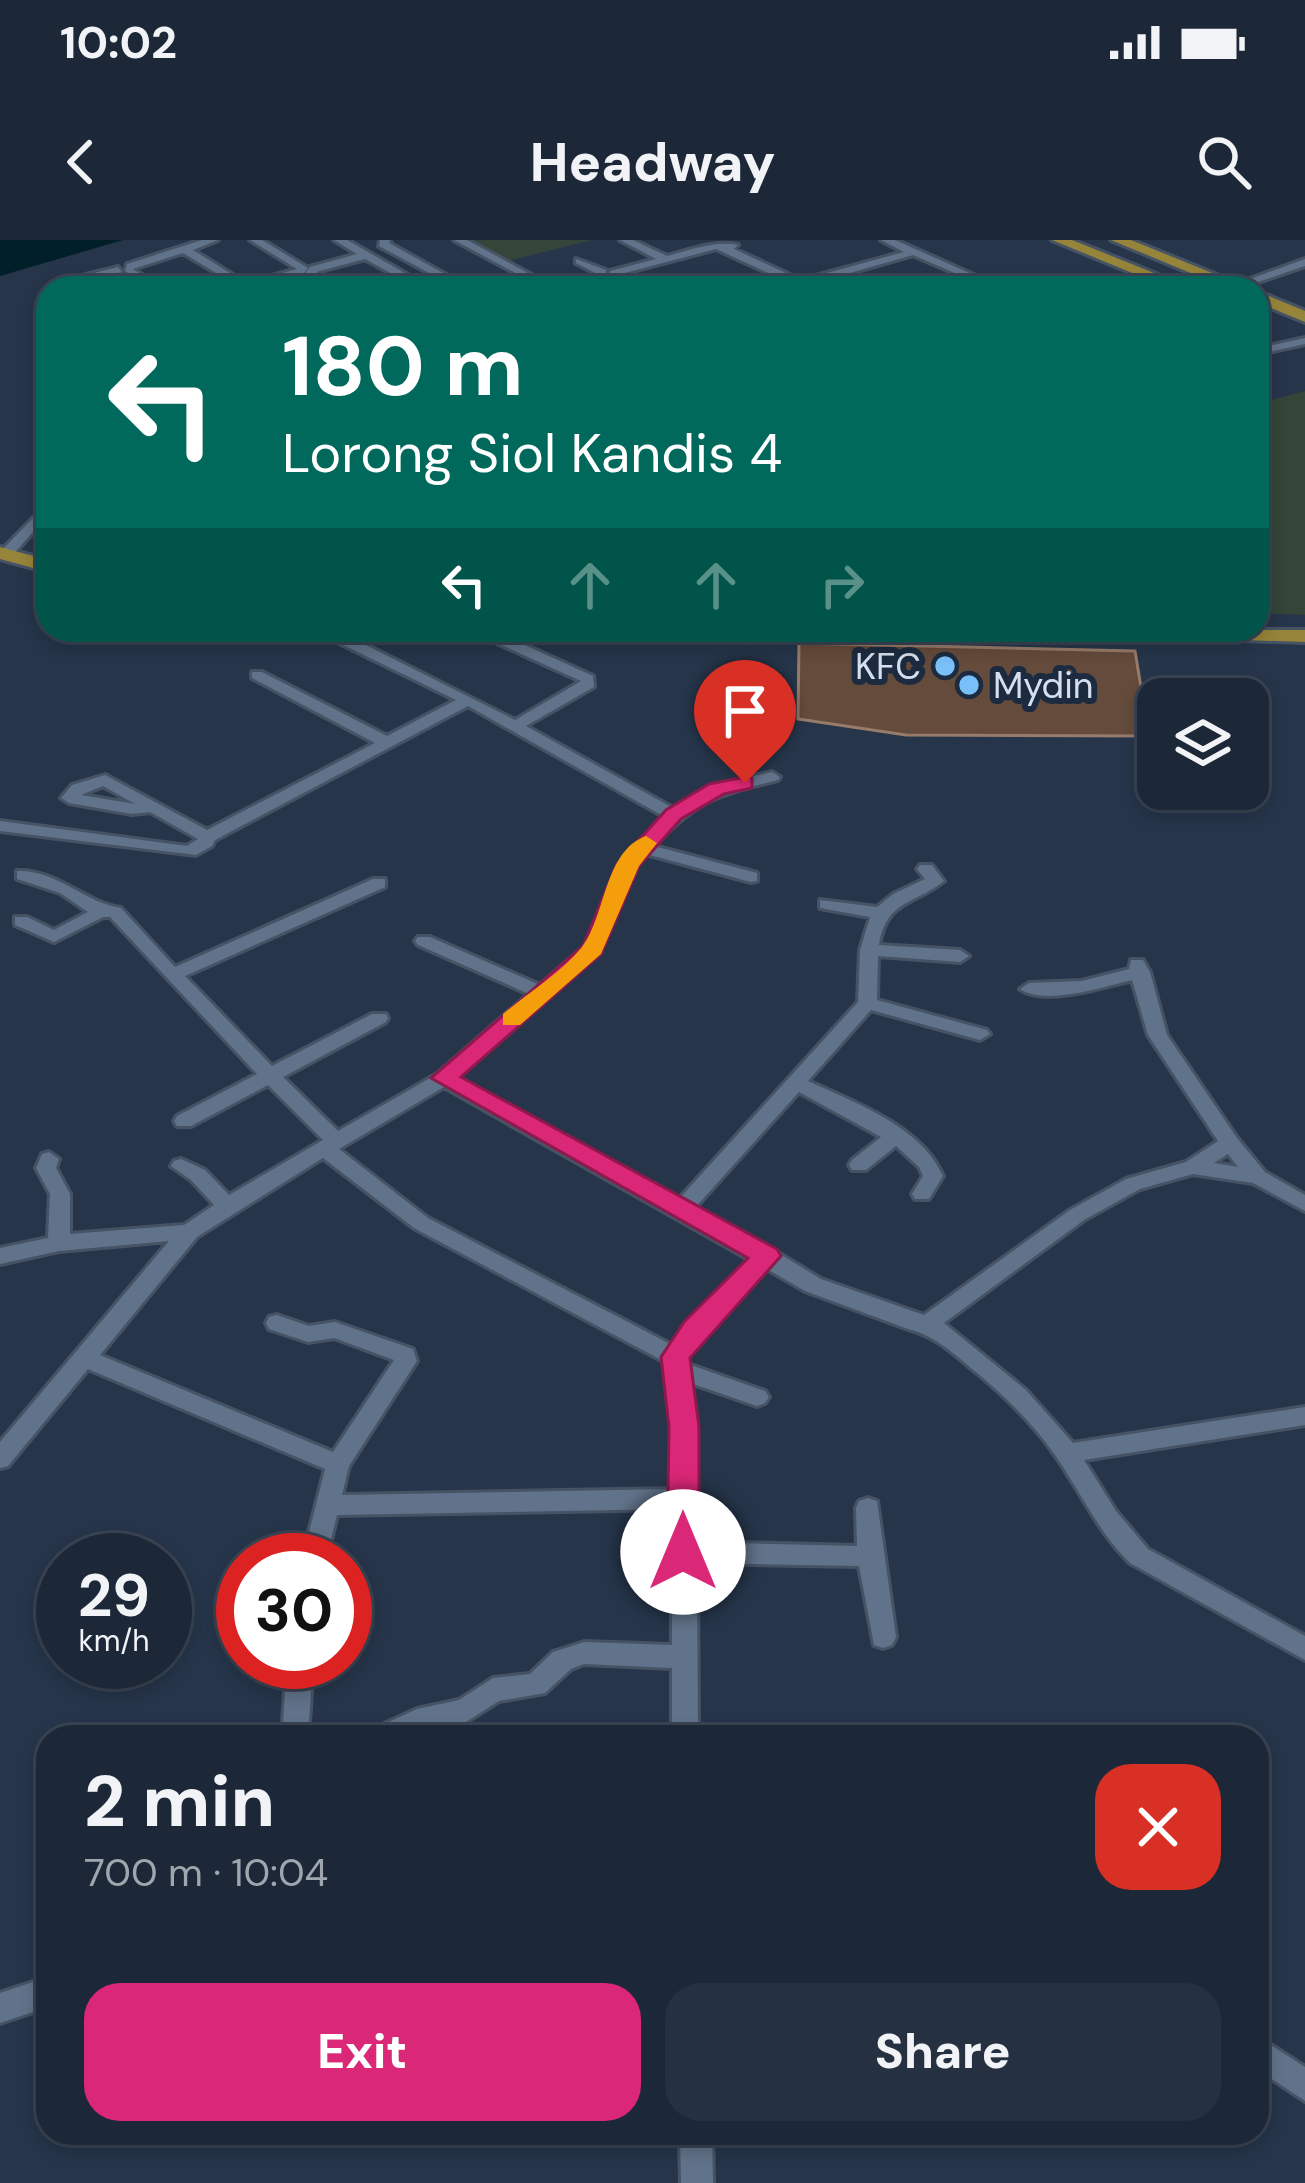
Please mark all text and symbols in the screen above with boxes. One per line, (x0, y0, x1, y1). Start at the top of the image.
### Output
text: 10:02 (60, 13, 177, 72)
text: Headway (530, 127, 775, 198)
icon: back (48, 129, 114, 195)
icon: search (1191, 129, 1257, 195)
text: 180 m (282, 312, 524, 421)
icon: left (84, 324, 240, 480)
text: Lorong Siol Kandis 4 (282, 418, 782, 489)
icon: left (431, 552, 497, 618)
icon: ahead (557, 552, 623, 618)
icon: ahead (683, 552, 749, 618)
icon: right (809, 552, 875, 618)
place label: KFC (855, 643, 921, 690)
marker: KFC (932, 653, 958, 679)
pin (694, 660, 796, 783)
place label: Mydin (993, 662, 1093, 709)
marker: Mydin (956, 672, 982, 698)
icon: arrive (712, 678, 778, 744)
map controls (1137, 678, 1269, 810)
button: layers (1137, 678, 1269, 810)
position arrow (620, 1489, 746, 1615)
speed limit sign: 30 (216, 1533, 372, 1689)
text: 29 (78, 1556, 150, 1635)
text: km/h (79, 1621, 149, 1660)
text: 2 min (84, 1755, 275, 1848)
button: close (1095, 1764, 1221, 1890)
text: 700 m · 10:04 (84, 1847, 328, 1898)
button: Exit (84, 1983, 641, 2121)
button: Share (665, 1983, 1221, 2121)

